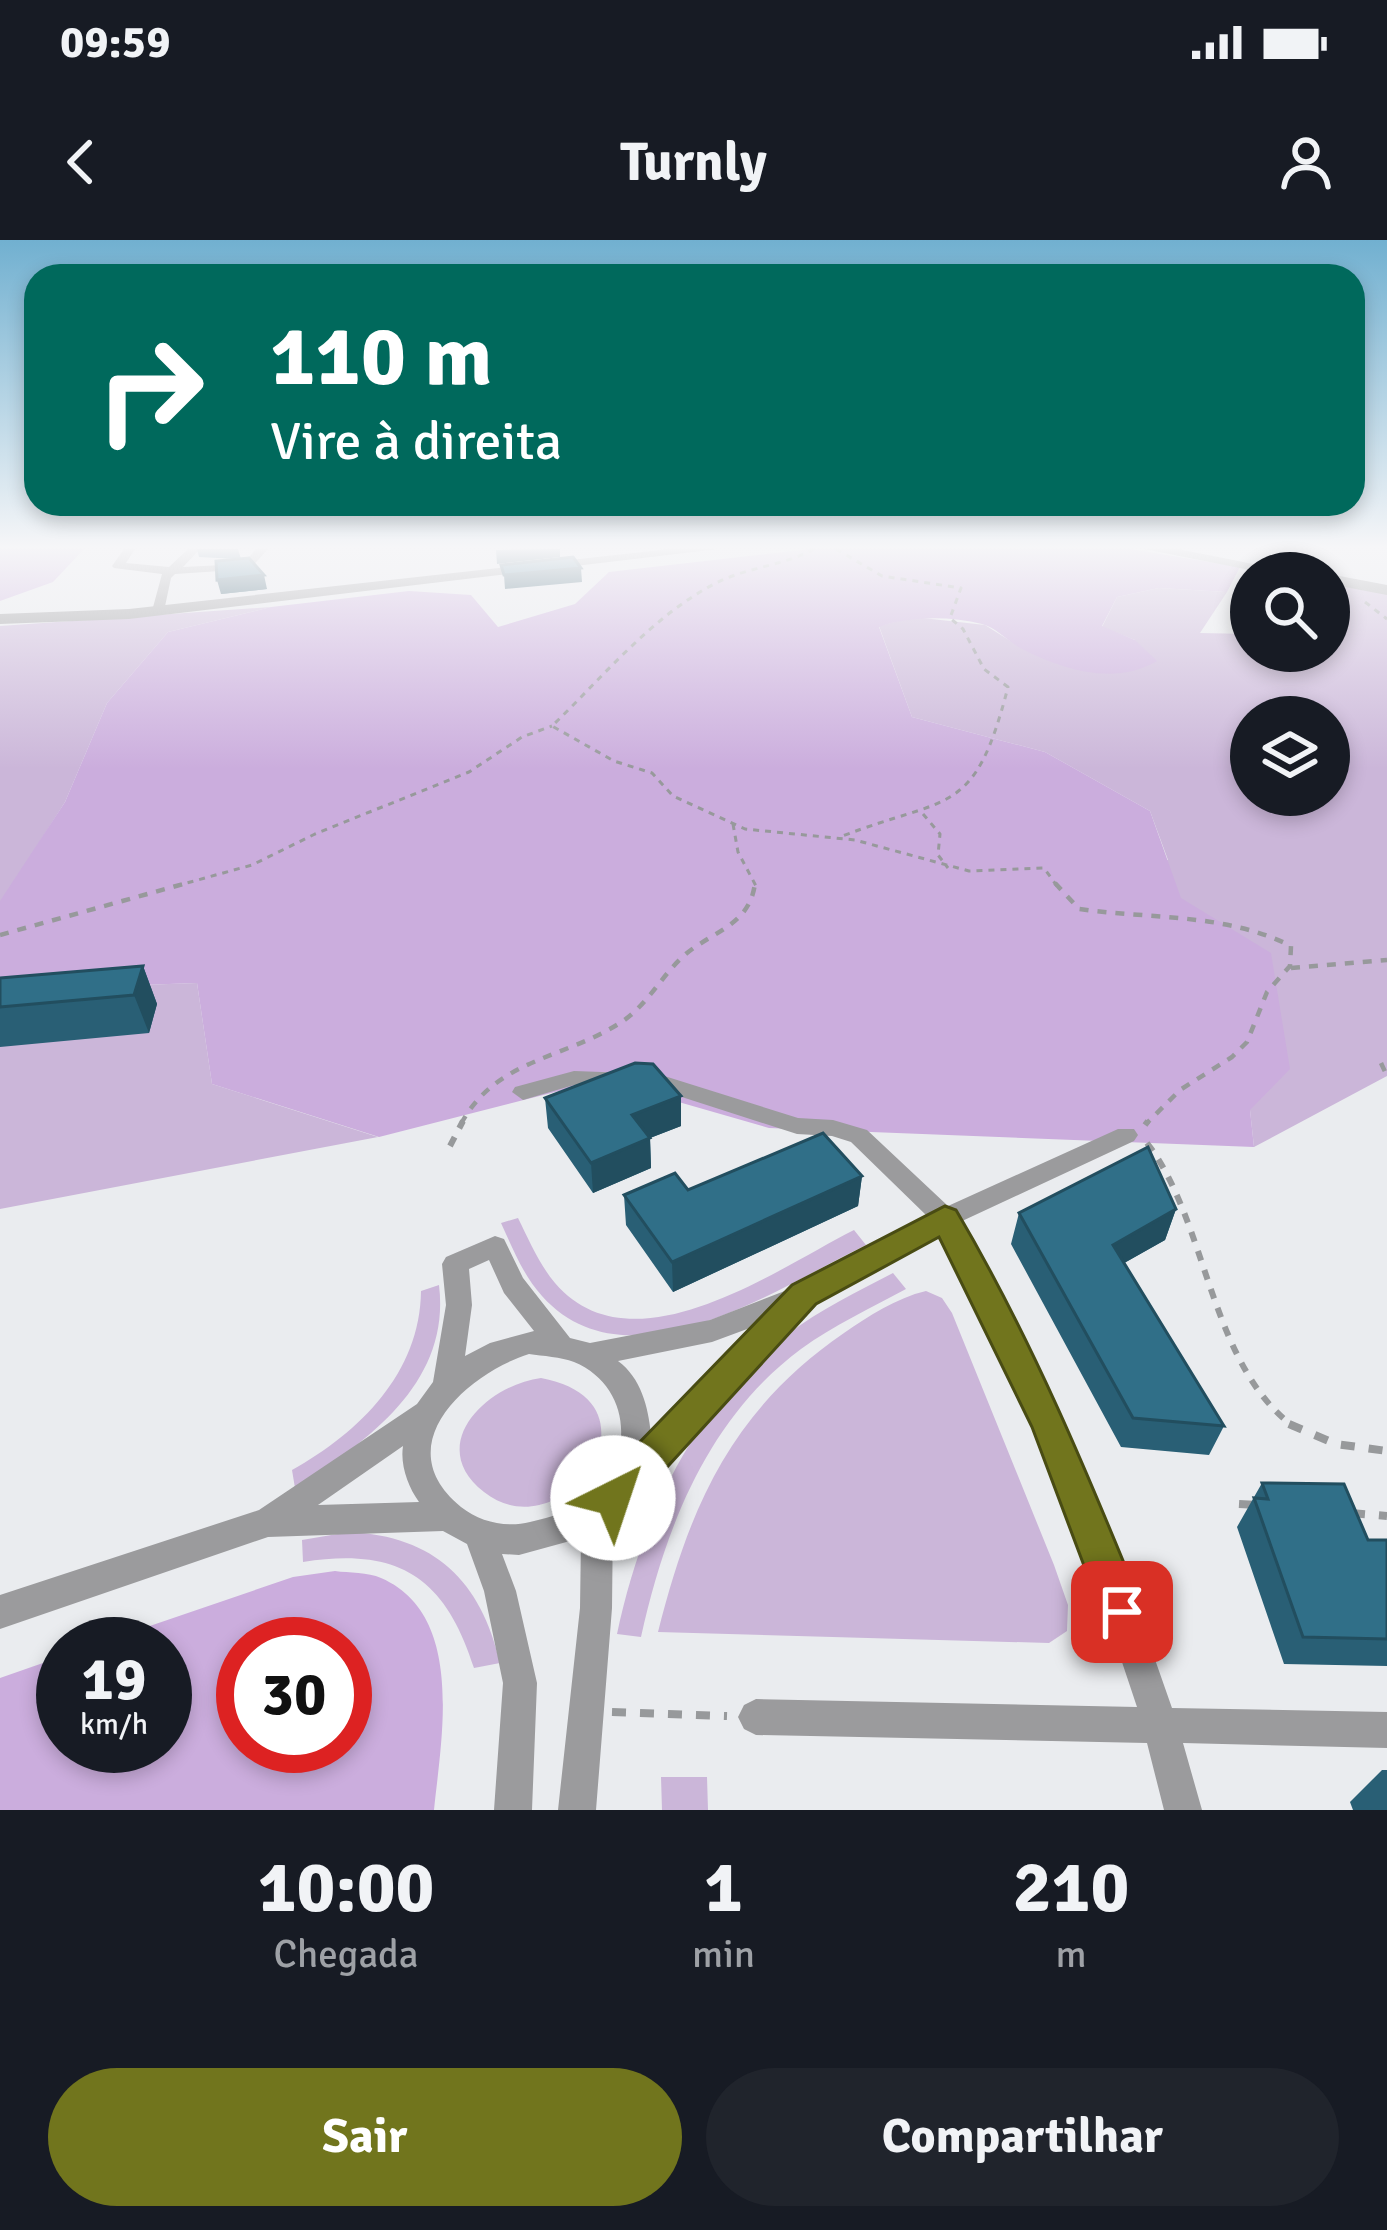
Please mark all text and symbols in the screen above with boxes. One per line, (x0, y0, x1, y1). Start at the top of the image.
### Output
text: 09:59 (60, 15, 170, 70)
icon: back (48, 129, 114, 195)
text: Turnly (620, 129, 767, 196)
icon: person (1273, 129, 1339, 195)
text: 110 m (270, 305, 492, 409)
icon: right (72, 312, 228, 468)
text: Vire à direita (270, 408, 562, 475)
map controls (1230, 552, 1350, 816)
button: search (1230, 552, 1350, 672)
button: layers (1230, 696, 1350, 816)
position arrow (550, 1435, 676, 1561)
pin (1071, 1561, 1173, 1663)
icon: arrive (1089, 1579, 1155, 1645)
speed limit sign: 30 (216, 1617, 372, 1773)
text: 19 (82, 1643, 146, 1717)
text: km/h (80, 1706, 148, 1743)
text: 10:00 (258, 1843, 434, 1932)
text: 1 (704, 1843, 743, 1932)
text: 210 (1013, 1843, 1129, 1932)
text: Chegada (274, 1930, 419, 1978)
text: min (692, 1930, 755, 1978)
text: m (1055, 1930, 1087, 1978)
button: Sair (48, 2068, 682, 2206)
button: Compartilhar (706, 2068, 1339, 2206)

